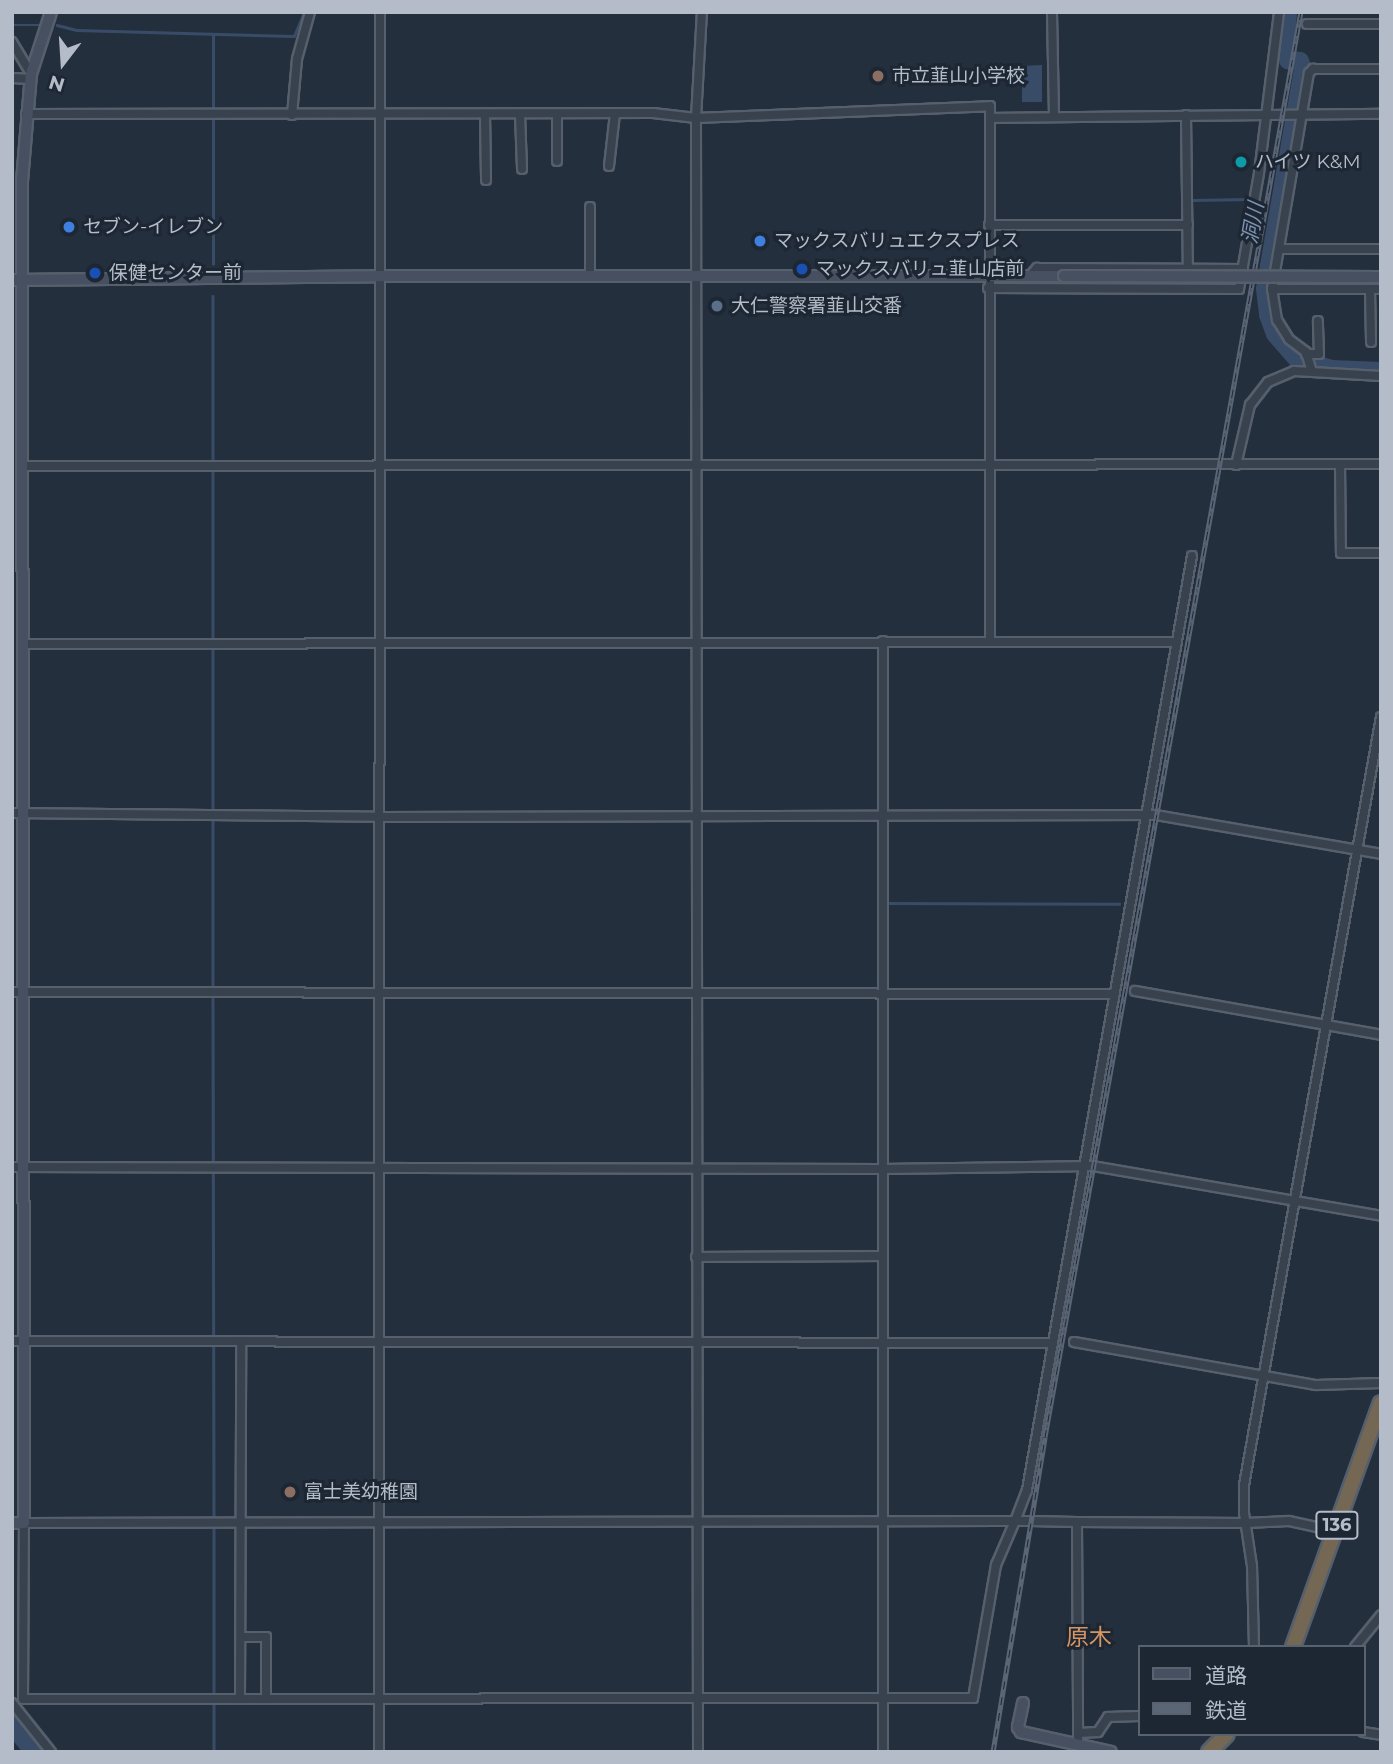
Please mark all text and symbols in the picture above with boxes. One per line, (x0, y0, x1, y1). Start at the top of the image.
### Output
north arrow (28, 28, 98, 98)
place label: 市立韮山小学校 (892, 65, 1025, 87)
marker: 市立韮山小学校 (870, 68, 886, 84)
text: N (46, 70, 67, 97)
place label: ハイツ K&M (1255, 151, 1361, 173)
marker: ハイツ K&M (1233, 154, 1249, 170)
water label: 洞川 (1237, 200, 1269, 246)
place label: セブン-イレブン (83, 216, 223, 238)
marker: セブン-イレブン (61, 219, 77, 235)
place label: マックスバリュエクスプレス (774, 230, 1021, 252)
marker: マックスバリュエクスプレス (752, 233, 768, 249)
place label: マックスバリュ韮山店前 (816, 258, 1025, 280)
marker: マックスバリュ韮山店前 (794, 261, 810, 277)
place label: 保健センター前 (109, 262, 242, 284)
marker: 保健センター前 (87, 265, 103, 281)
place label: 大仁警察署韮山交番 (731, 295, 902, 317)
marker: 大仁警察署韮山交番 (709, 298, 725, 314)
place label: 富士美幼稚園 (304, 1481, 418, 1503)
marker: 富士美幼稚園 (282, 1484, 298, 1500)
road number: 136 (1314, 1510, 1360, 1540)
district label: 原木 (1066, 1623, 1112, 1651)
legend (1138, 1645, 1365, 1736)
text: 道路 (1205, 1663, 1247, 1688)
text: 鉄道 (1205, 1698, 1247, 1723)

